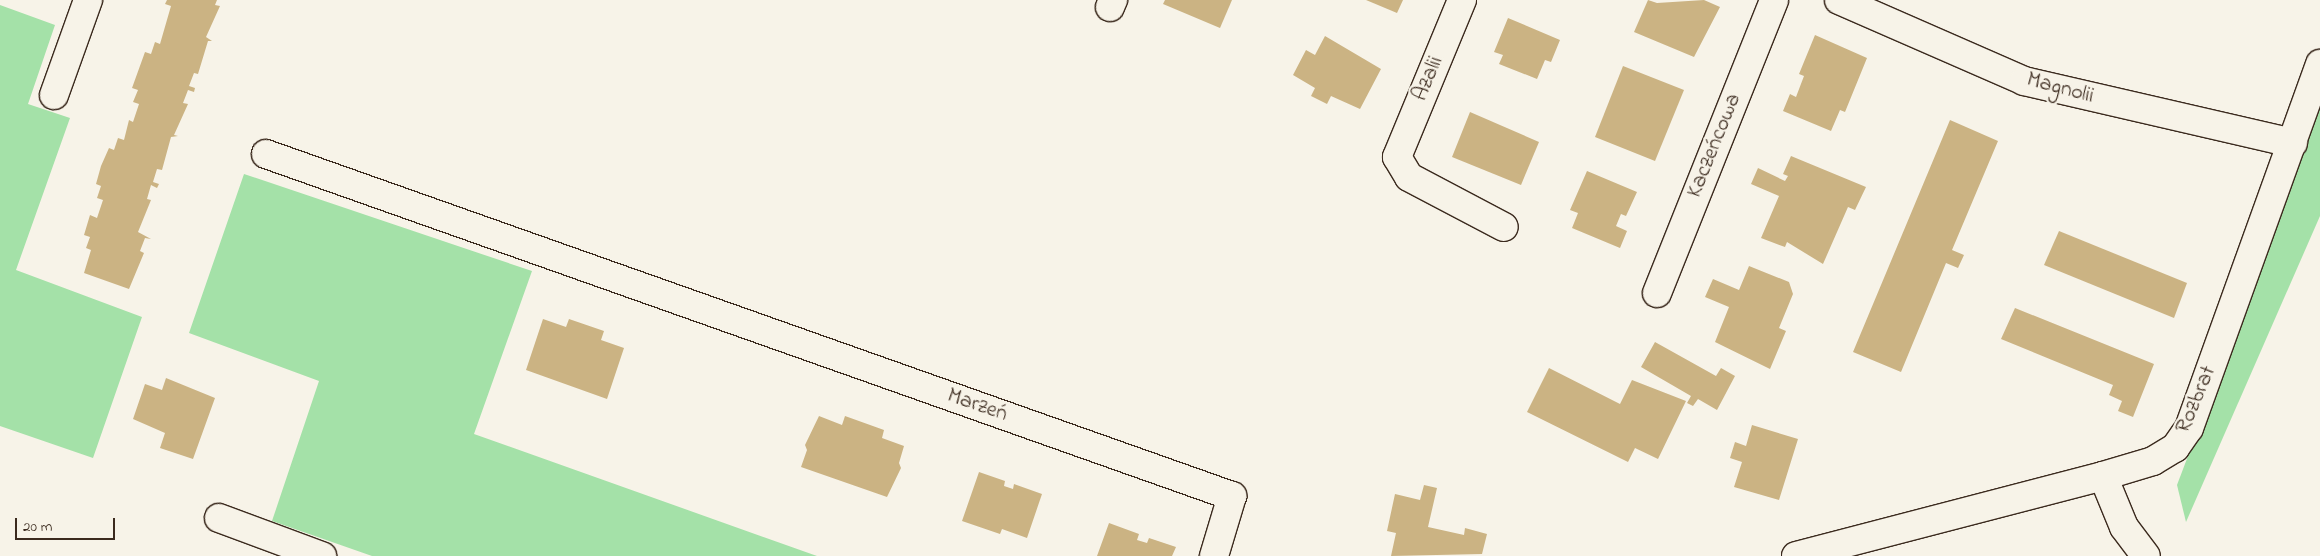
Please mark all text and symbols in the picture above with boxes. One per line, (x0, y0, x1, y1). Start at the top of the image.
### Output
street label: Azalii (1408, 53, 1450, 105)
street label: Magnolii (2024, 67, 2096, 111)
street label: Kaczeńcowa (1682, 90, 1748, 202)
street label: Rozbrat (2171, 362, 2223, 438)
street label: Marzeń (943, 383, 1011, 429)
scale bar (18, 508, 118, 540)
text: 20 m (23, 516, 52, 538)

